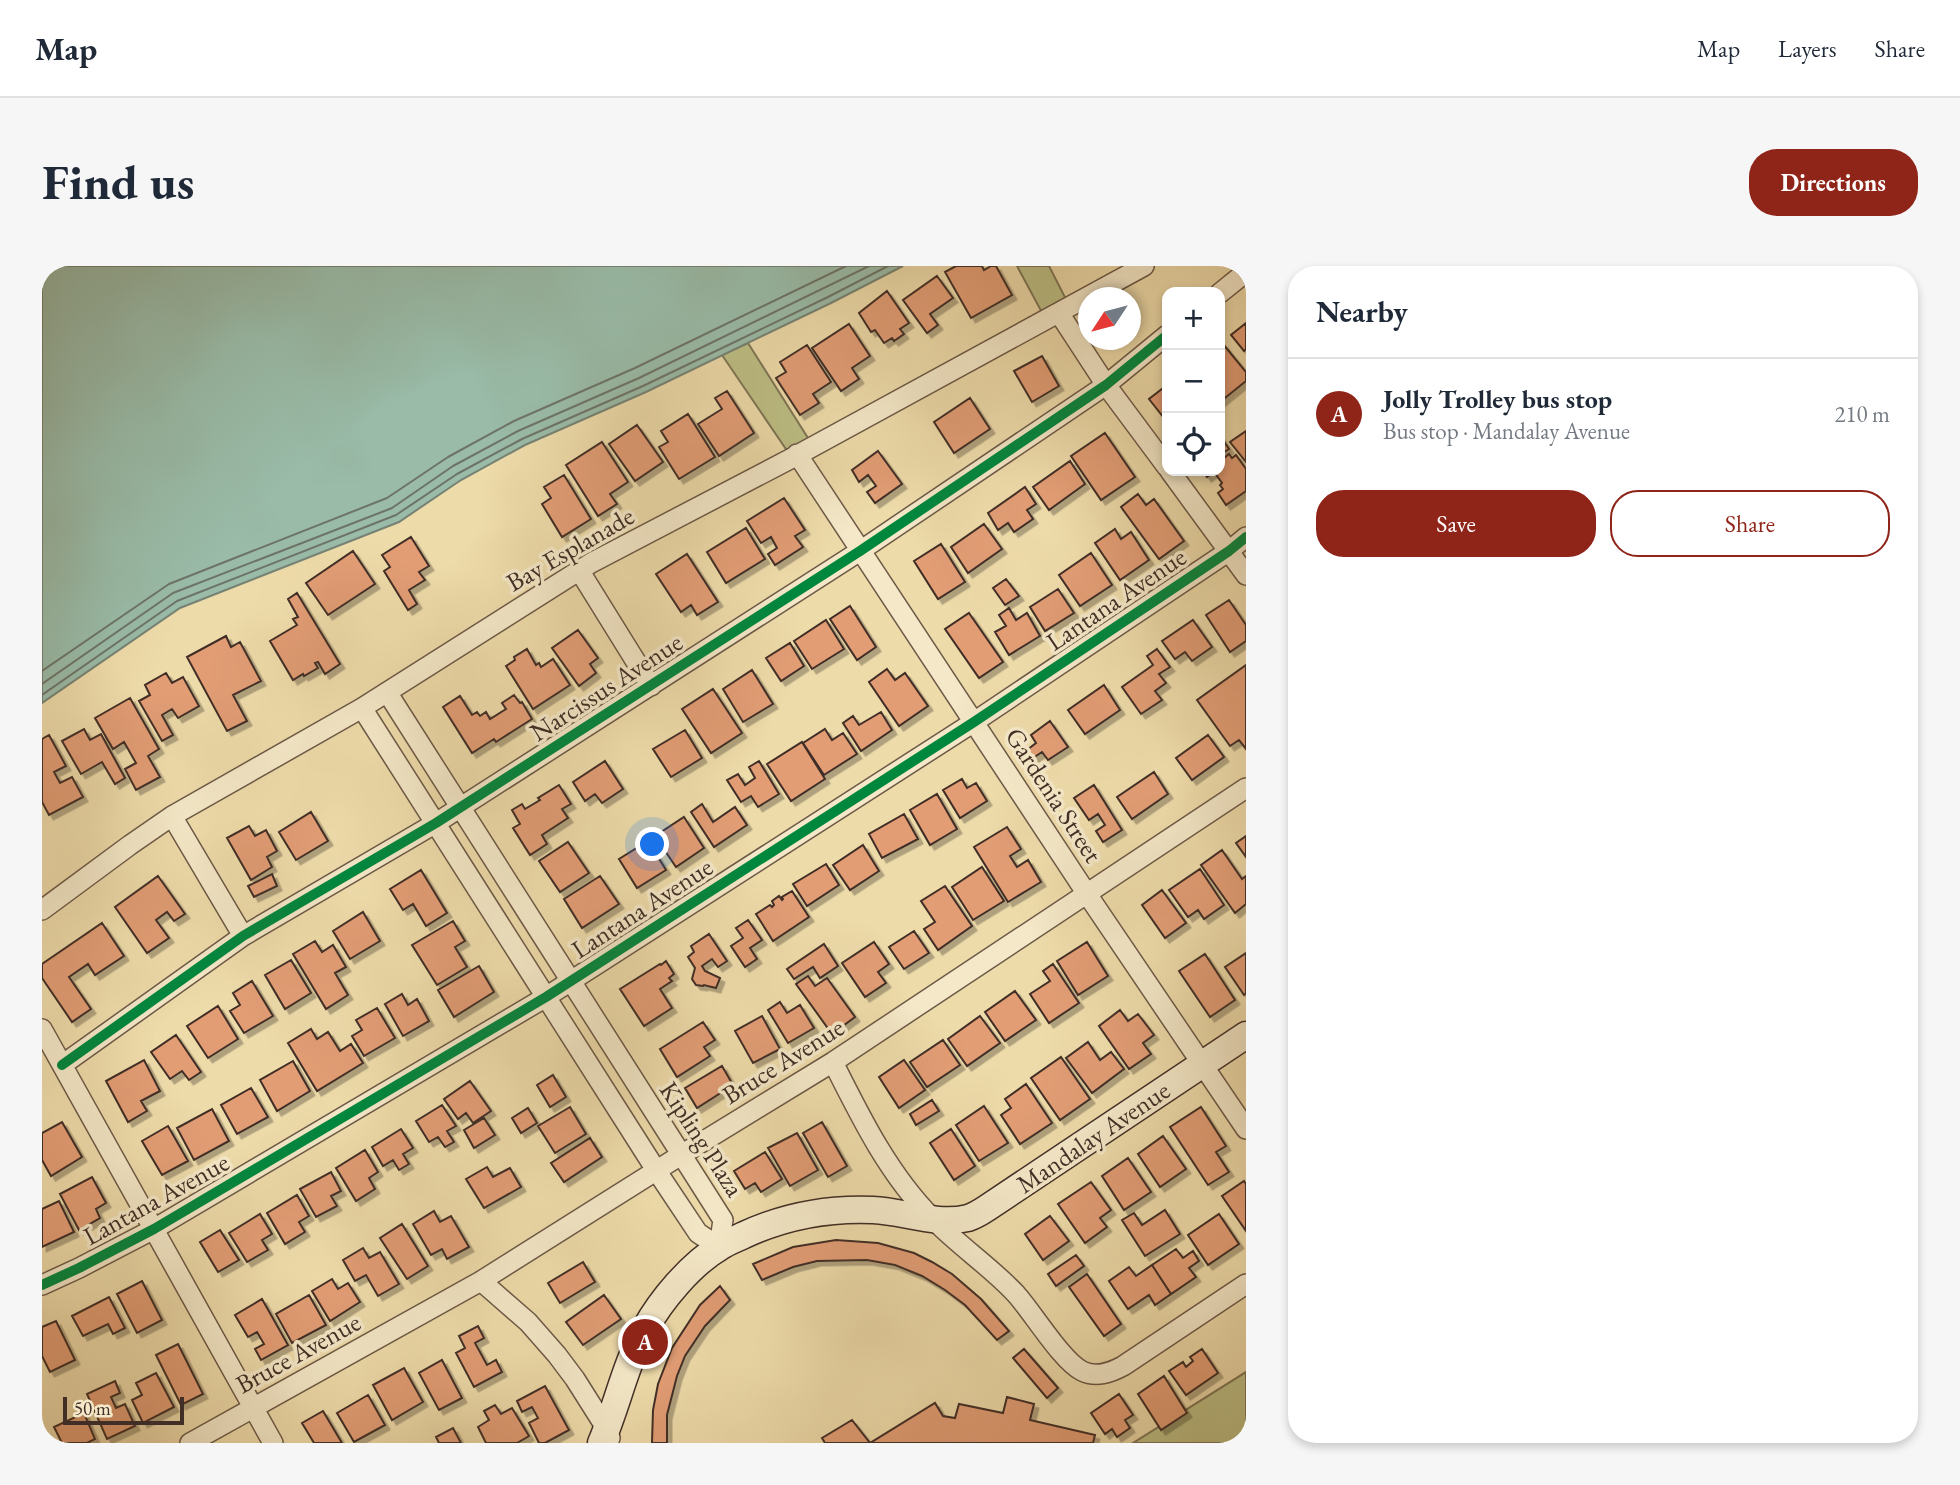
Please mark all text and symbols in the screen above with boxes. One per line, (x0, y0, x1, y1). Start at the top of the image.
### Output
text: Map (35, 27, 97, 70)
text: Map (1697, 33, 1740, 64)
text: Layers (1778, 33, 1837, 64)
text: Share (1875, 33, 1925, 64)
button: Directions (1749, 149, 1918, 216)
text: Find us (42, 150, 194, 214)
north arrow (1078, 287, 1141, 350)
map controls (1162, 287, 1225, 476)
button: + (1162, 287, 1225, 350)
text: Nearby (1316, 292, 1408, 331)
button: − (1162, 350, 1225, 413)
text: Jolly Trolley bus stop (1383, 382, 1612, 416)
text: A (1331, 399, 1347, 429)
text: 210 m (1834, 399, 1890, 429)
button: locate (1162, 413, 1225, 476)
text: Bus stop · Mandalay Avenue (1383, 416, 1630, 446)
button: Save (1316, 490, 1596, 557)
button: Share (1610, 490, 1890, 557)
street label: Bay Esplanade (500, 499, 640, 599)
street label: Lantana Avenue (1039, 540, 1193, 658)
street label: Narcissus Avenue (523, 625, 689, 749)
street label: Gardenia Street (998, 721, 1110, 869)
your location (635, 827, 669, 861)
street label: Lantana Avenue (565, 850, 719, 966)
street label: Bruce Avenue (716, 1010, 850, 1112)
street label: Mandalay Avenue (1010, 1073, 1176, 1201)
street label: Kipling Plaza (652, 1075, 752, 1204)
street label: Lantana Avenue (77, 1145, 235, 1253)
street label: Bruce Avenue (230, 1305, 366, 1401)
pin: A (622, 1316, 668, 1368)
scale bar (63, 1394, 184, 1426)
text: 50 m (74, 1396, 111, 1421)

